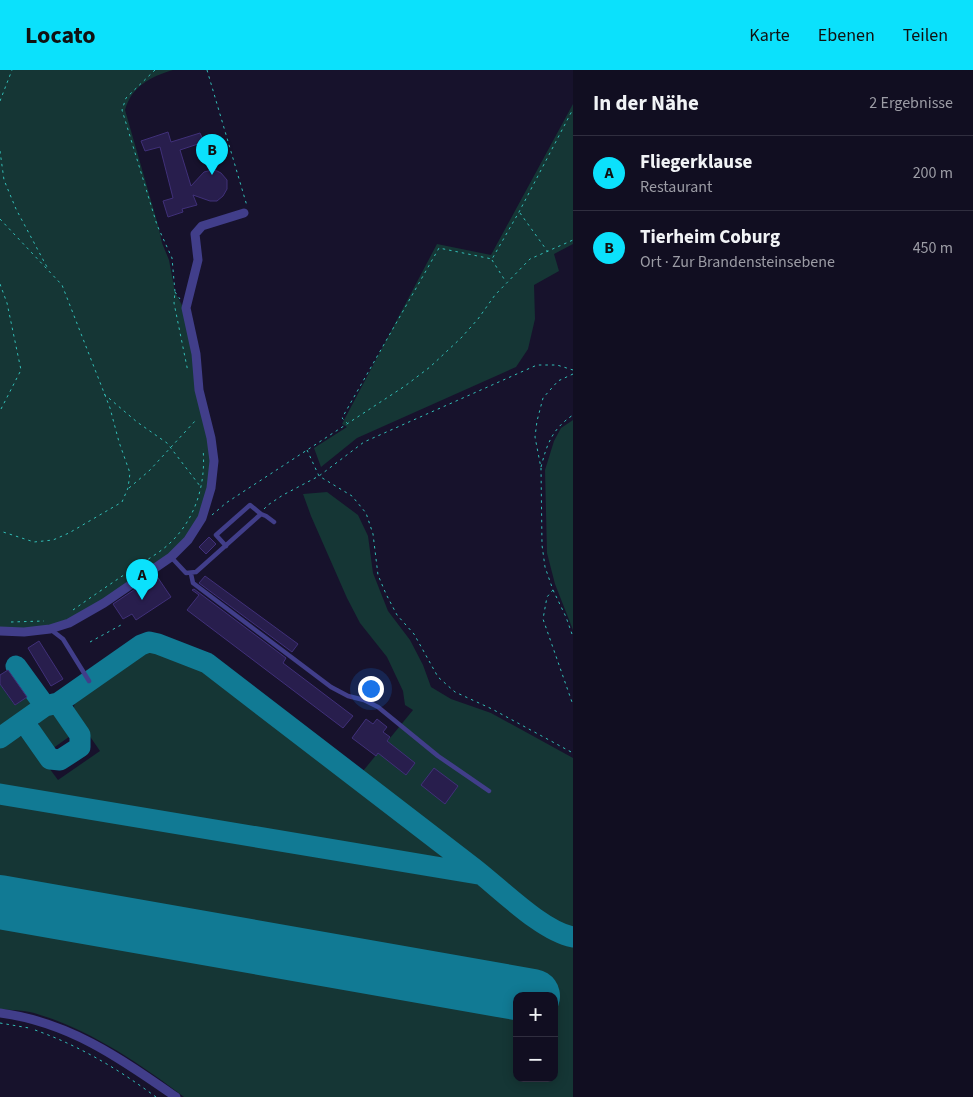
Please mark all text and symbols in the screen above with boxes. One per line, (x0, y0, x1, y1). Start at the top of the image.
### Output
text: Locato (25, 18, 96, 53)
text: Karte (749, 23, 790, 48)
text: Ebenen (818, 23, 875, 48)
text: Teilen (903, 23, 948, 48)
text: In der Nähe (593, 88, 699, 118)
text: 2 Ergebnisse (869, 92, 953, 114)
pin: B (196, 134, 228, 175)
text: Fliegerklause (640, 149, 752, 176)
text: A (604, 162, 614, 184)
text: 200 m (913, 162, 953, 184)
text: Restaurant (640, 176, 713, 198)
text: Tierheim Coburg (640, 224, 780, 251)
text: B (604, 237, 614, 259)
text: 450 m (913, 237, 953, 259)
text: Ort · Zur Brandensteinsebene (640, 251, 835, 273)
pin: A (126, 559, 158, 600)
your location (358, 676, 384, 702)
map controls (513, 992, 558, 1082)
button: + (513, 992, 558, 1037)
button: − (513, 1037, 558, 1082)

